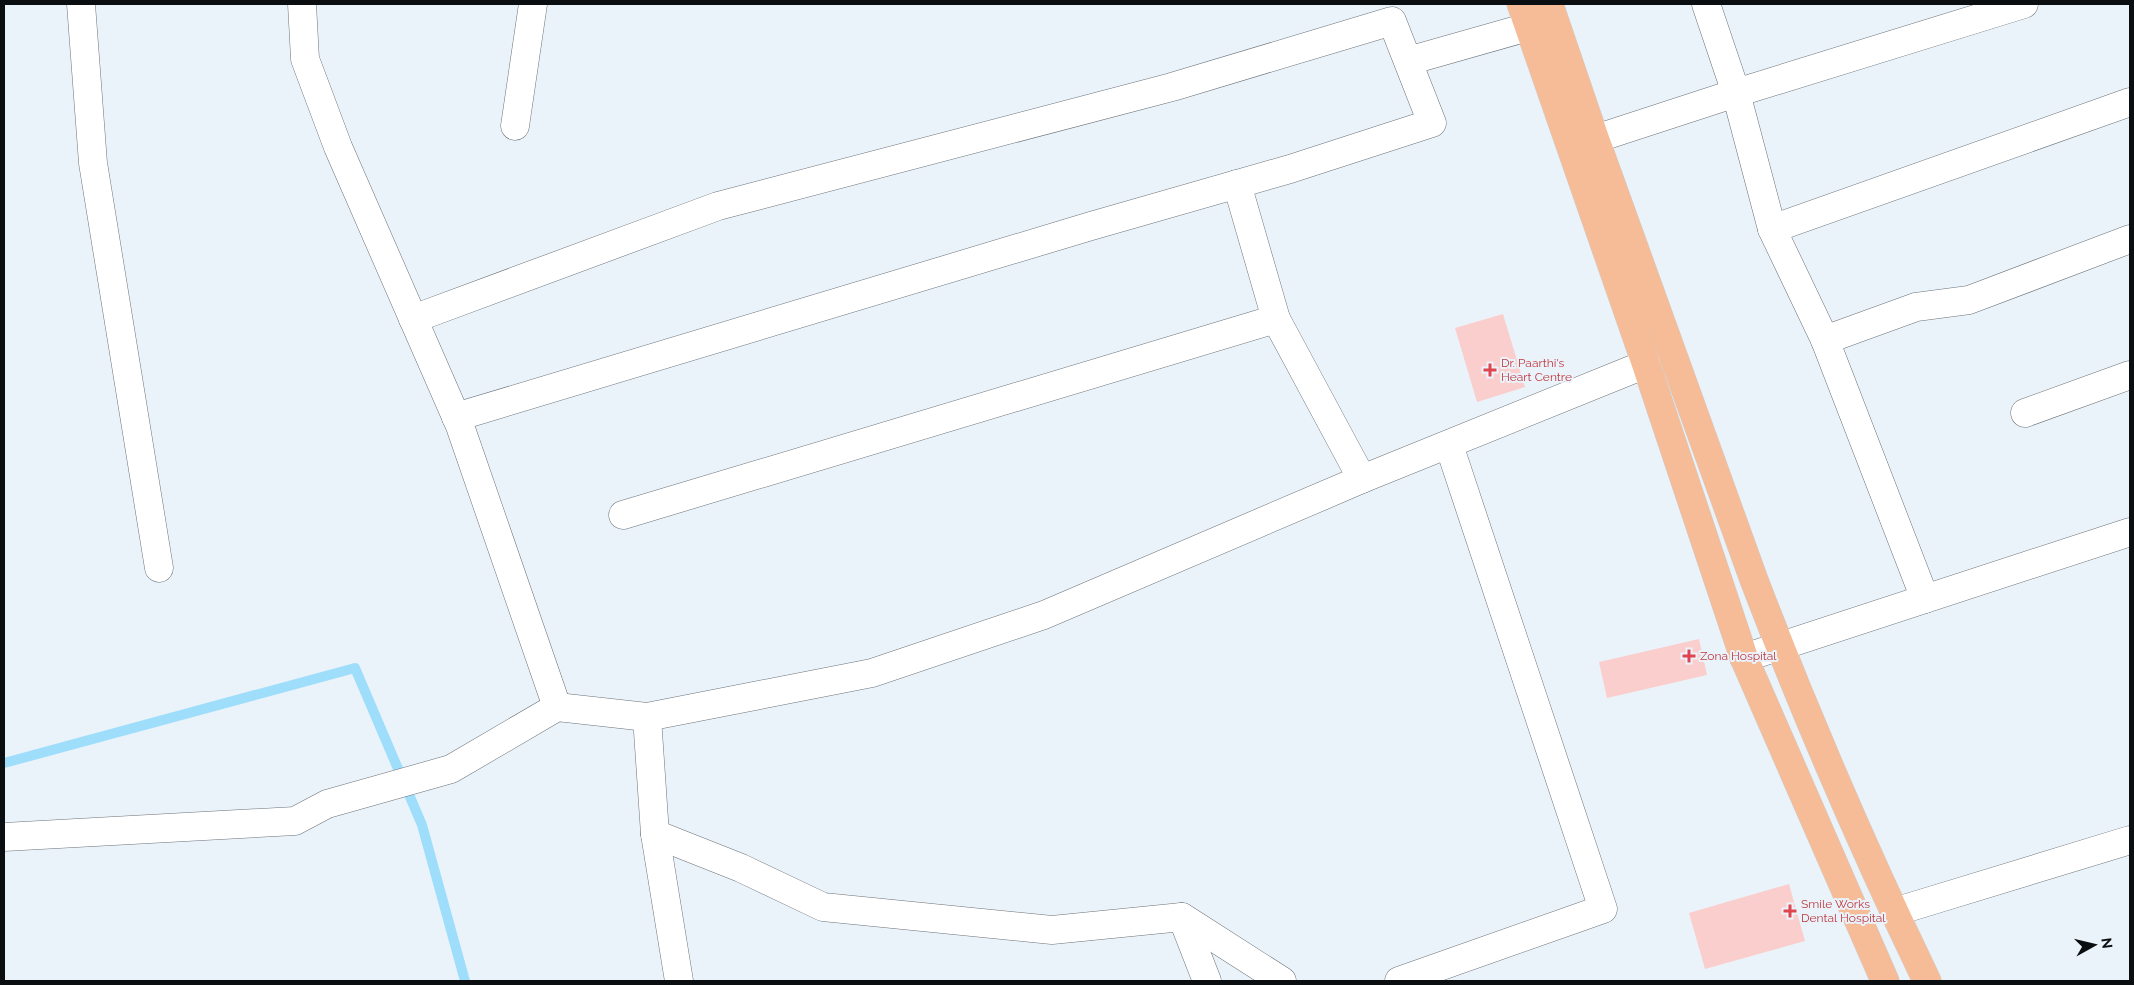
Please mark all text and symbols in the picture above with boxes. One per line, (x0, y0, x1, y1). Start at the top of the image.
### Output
place label: Dr. Paarthi's Heart Centre (1501, 356, 1572, 384)
marker: Dr. Paarthi's Heart Centre (1483, 363, 1497, 377)
marker: Zona Hospital (1682, 649, 1696, 663)
place label: Zona Hospital (1700, 649, 1777, 663)
place label: Smile Works Dental Hospital (1801, 897, 1886, 925)
marker: Smile Works Dental Hospital (1783, 904, 1797, 918)
north arrow (2069, 920, 2119, 970)
text: N (2098, 937, 2116, 950)

